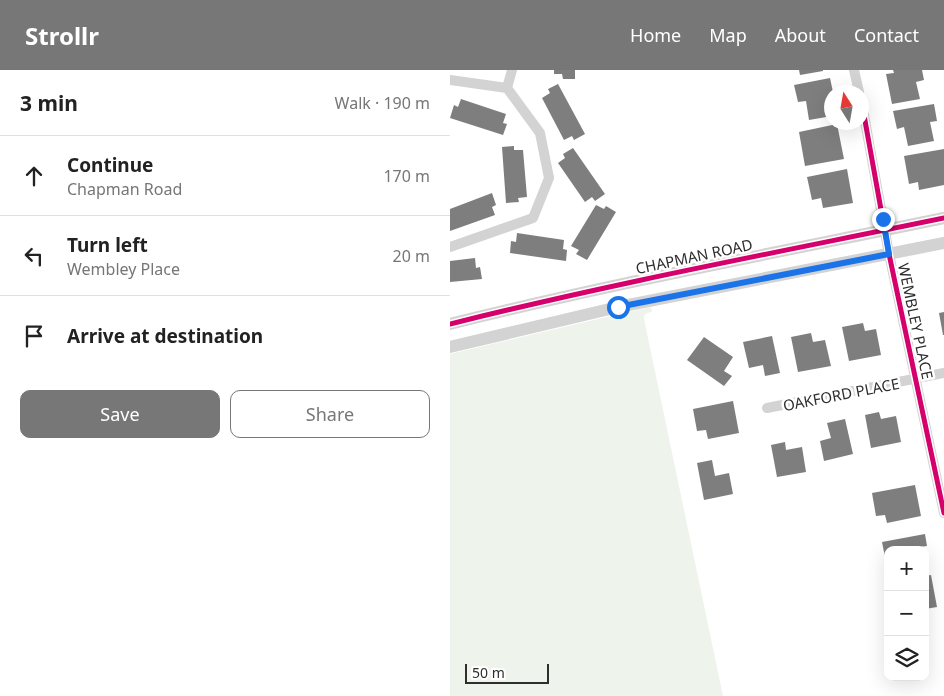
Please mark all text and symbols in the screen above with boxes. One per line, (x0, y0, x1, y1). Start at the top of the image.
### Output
text: Strollr (25, 19, 99, 52)
text: Home (630, 23, 681, 47)
text: Map (709, 23, 747, 47)
text: About (775, 23, 826, 47)
text: Contact (854, 23, 919, 47)
north arrow (824, 85, 869, 130)
text: 3 min (20, 89, 78, 117)
text: Walk · 190 m (335, 92, 430, 114)
text: Continue (67, 152, 153, 178)
icon: ahead (20, 162, 48, 190)
text: 170 m (383, 165, 430, 187)
text: Chapman Road (67, 178, 182, 200)
route end (872, 208, 895, 231)
text: Turn left (67, 232, 148, 258)
street label: CHAPMAN ROAD (634, 234, 754, 278)
icon: left (20, 242, 48, 270)
text: 20 m (393, 245, 430, 267)
text: Wembley Place (67, 258, 180, 280)
street label: WEMBLEY PLACE (894, 261, 938, 381)
route start (607, 296, 630, 319)
icon: arrive (20, 322, 48, 350)
text: Arrive at destination (67, 323, 263, 349)
street label: OAKFORD PLACE (781, 373, 901, 415)
button: Save (20, 390, 220, 438)
button: Share (230, 390, 430, 438)
map controls (884, 546, 929, 681)
button: + (884, 546, 929, 591)
button: − (884, 591, 929, 636)
button: layers (884, 636, 929, 681)
scale bar (465, 661, 549, 684)
text: 50 m (472, 663, 505, 682)

